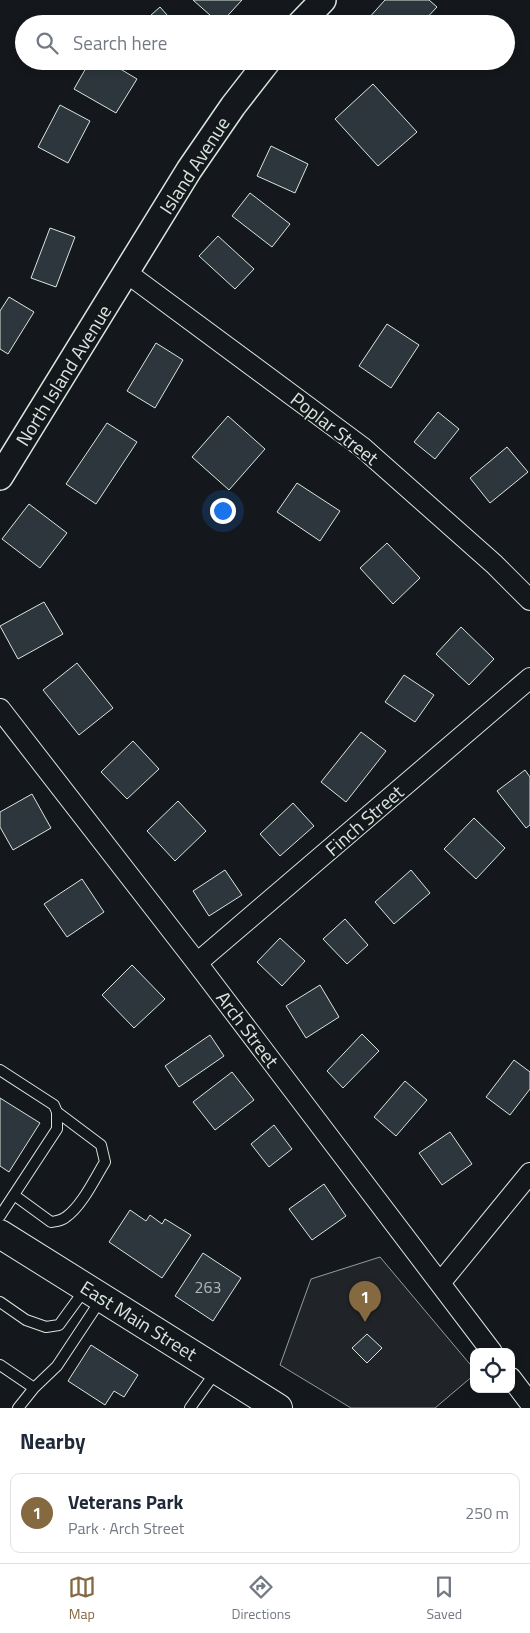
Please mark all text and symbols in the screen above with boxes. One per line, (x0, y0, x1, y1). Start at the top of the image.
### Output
search box (15, 15, 515, 70)
text: Search here (73, 28, 167, 57)
icon: search (33, 29, 61, 57)
street label: Island Avenue (152, 110, 236, 220)
street label: North Island Avenue (8, 299, 118, 451)
street label: Poplar Street (285, 384, 386, 472)
your location (210, 498, 236, 524)
street label: Finch Street (318, 777, 410, 862)
street label: Arch Street (210, 985, 287, 1074)
street label: East Main Street (75, 1273, 203, 1368)
house number: 263 (195, 1275, 221, 1299)
pin: 1 (349, 1281, 381, 1322)
map controls (470, 1348, 515, 1393)
button: locate (470, 1348, 515, 1393)
text: Nearby (20, 1425, 85, 1457)
text: Veterans Park (68, 1487, 183, 1516)
text: 1 (33, 1501, 41, 1525)
text: 250 m (465, 1501, 509, 1525)
text: Park · Arch Street (68, 1516, 184, 1540)
tab: Map (68, 1573, 96, 1624)
tab: Directions (231, 1573, 291, 1624)
tab: Saved (427, 1573, 462, 1624)

